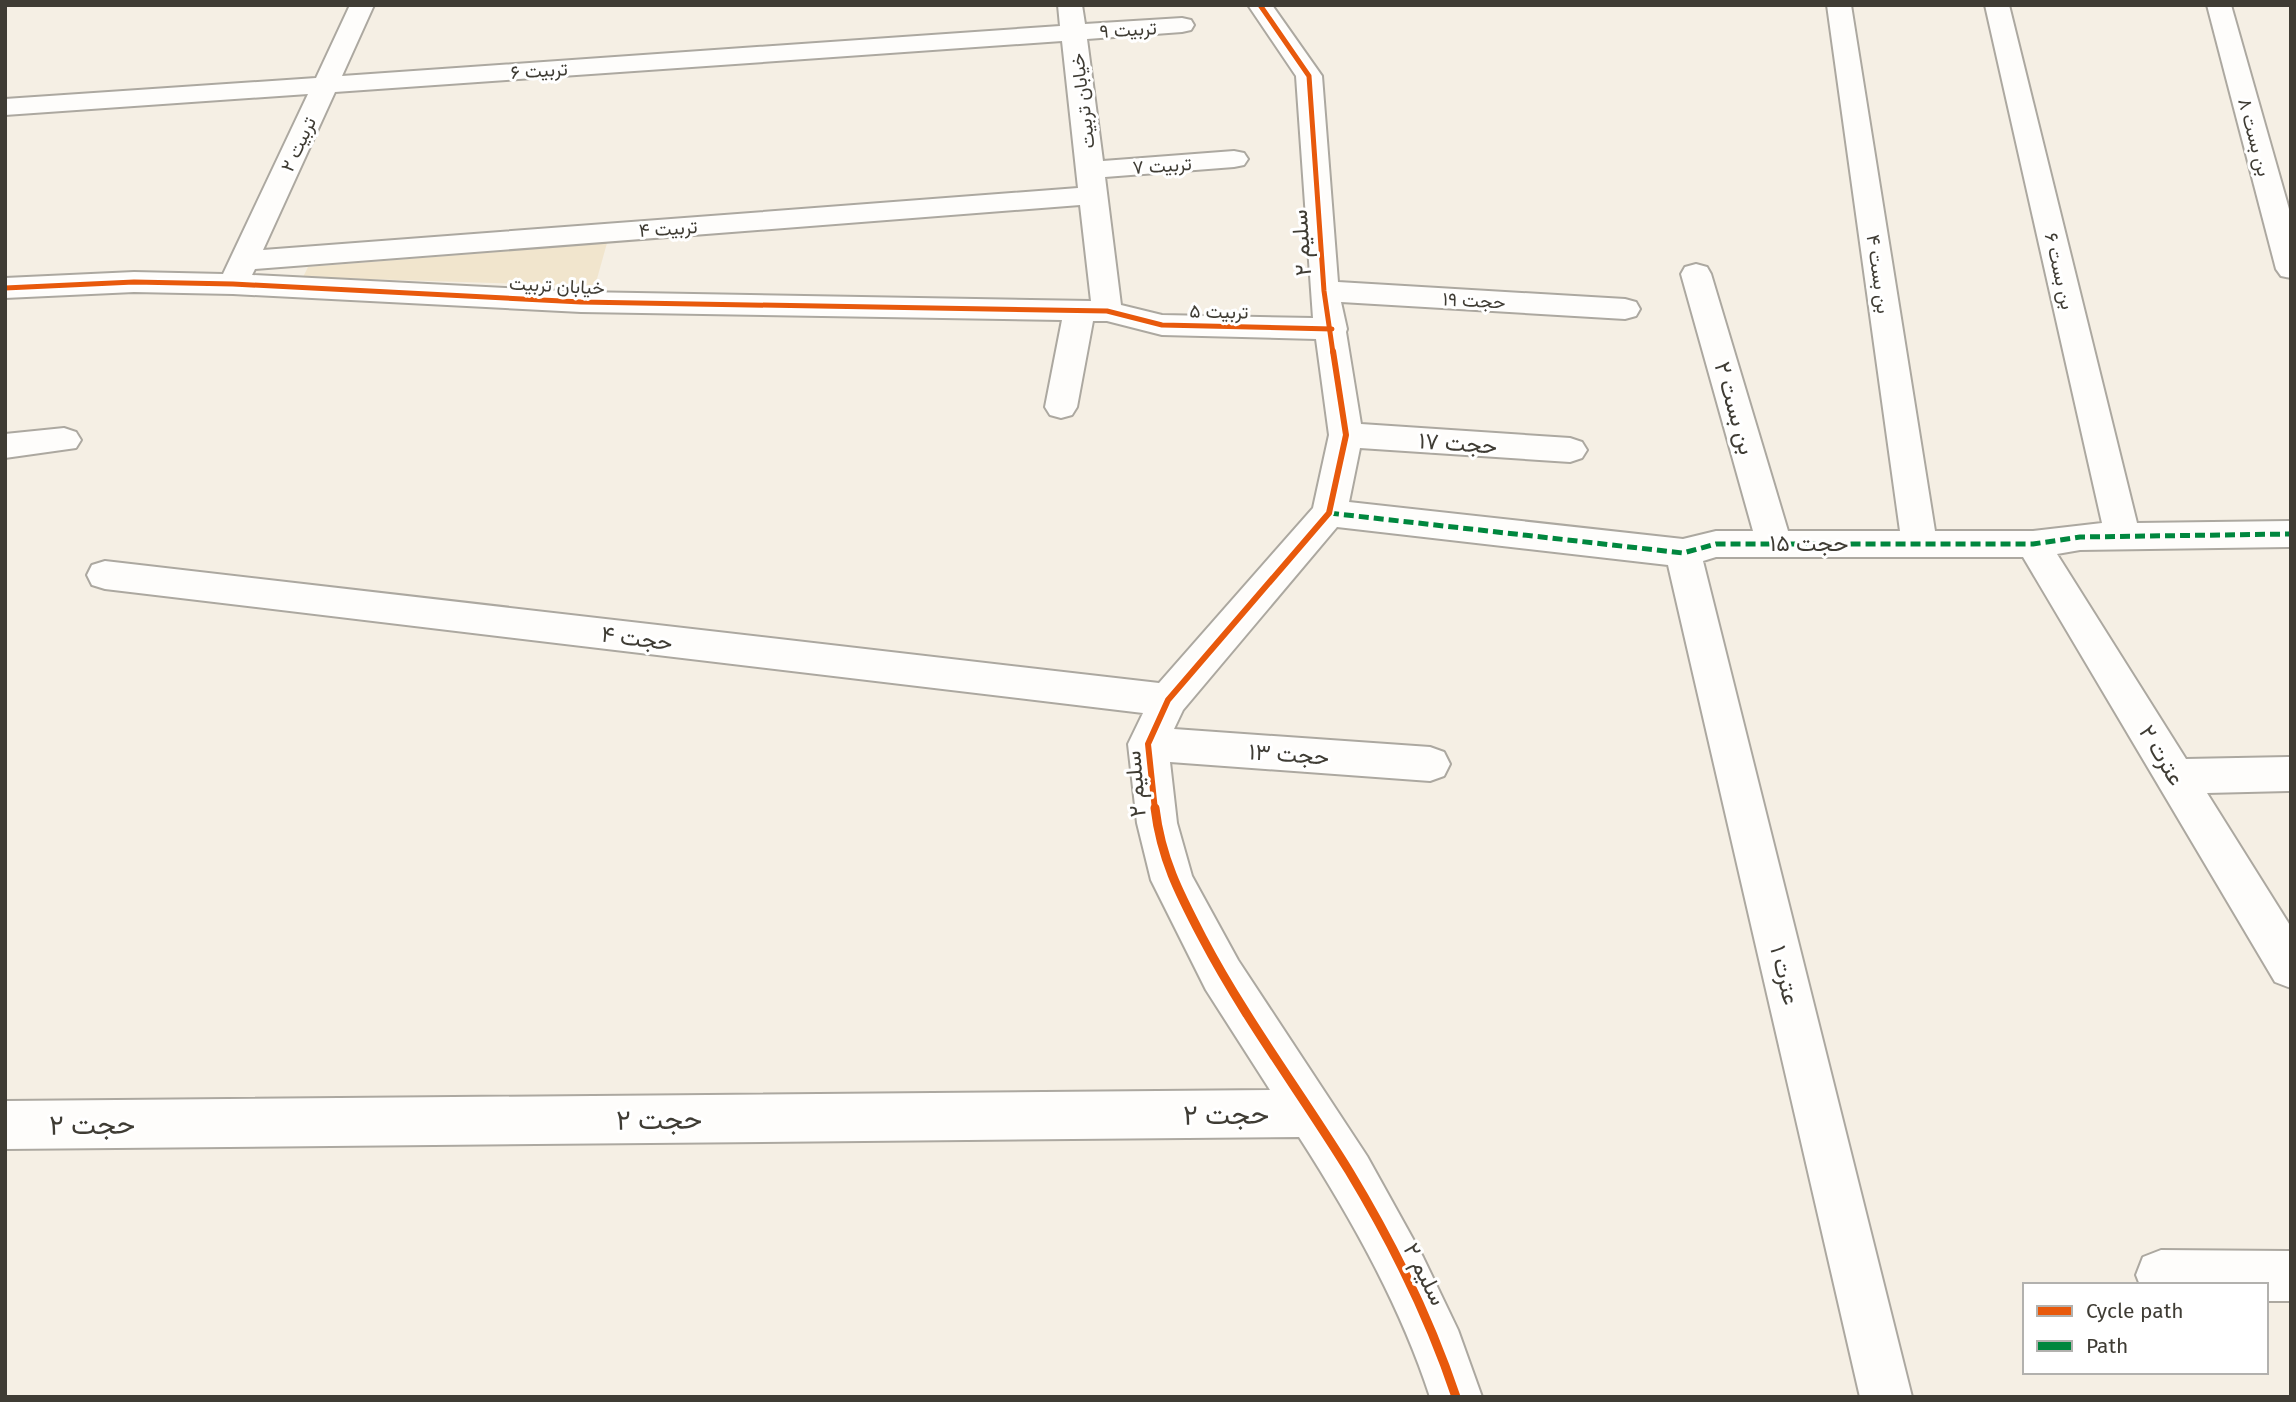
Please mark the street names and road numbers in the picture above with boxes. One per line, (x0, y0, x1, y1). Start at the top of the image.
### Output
street label: تربیت ۹ (1099, 16, 1157, 43)
street label: خیابان تربیت (1065, 52, 1100, 150)
street label: تربیت ۶ (510, 57, 569, 84)
street label: بن بست ۸ (2233, 96, 2276, 179)
street label: تربیت ۲ (276, 113, 321, 175)
street label: تربیت ۷ (1132, 152, 1192, 179)
street label: سلیم ۲ (1285, 209, 1318, 277)
street label: تربیت ۴ (638, 215, 698, 242)
street label: بن بست ۶ (2040, 231, 2079, 312)
street label: بن بست ۴ (1862, 233, 1895, 315)
street label: خیابان تربیت (508, 272, 605, 299)
street label: حجت ۱۹ (1442, 287, 1506, 314)
street label: تربیت ۵ (1189, 299, 1249, 324)
street label: بن بست ۲ (1708, 358, 1762, 458)
street label: حجت ۱۷ (1418, 426, 1498, 460)
street label: حجت ۱۵ (1770, 529, 1848, 557)
street label: حجت ۴ (600, 620, 674, 656)
street label: عترت ۲ (2132, 720, 2191, 791)
street label: حجت ۱۳ (1248, 737, 1330, 771)
street label: سلیم ۲ (1118, 750, 1153, 818)
street label: عترت ۱ (1763, 942, 1806, 1008)
street label: حجت ۲ (1183, 1097, 1269, 1132)
street label: حجت ۲ (616, 1102, 702, 1137)
street label: حجت ۲ (49, 1107, 135, 1142)
street label: سلیم ۲ (1397, 1238, 1453, 1310)

